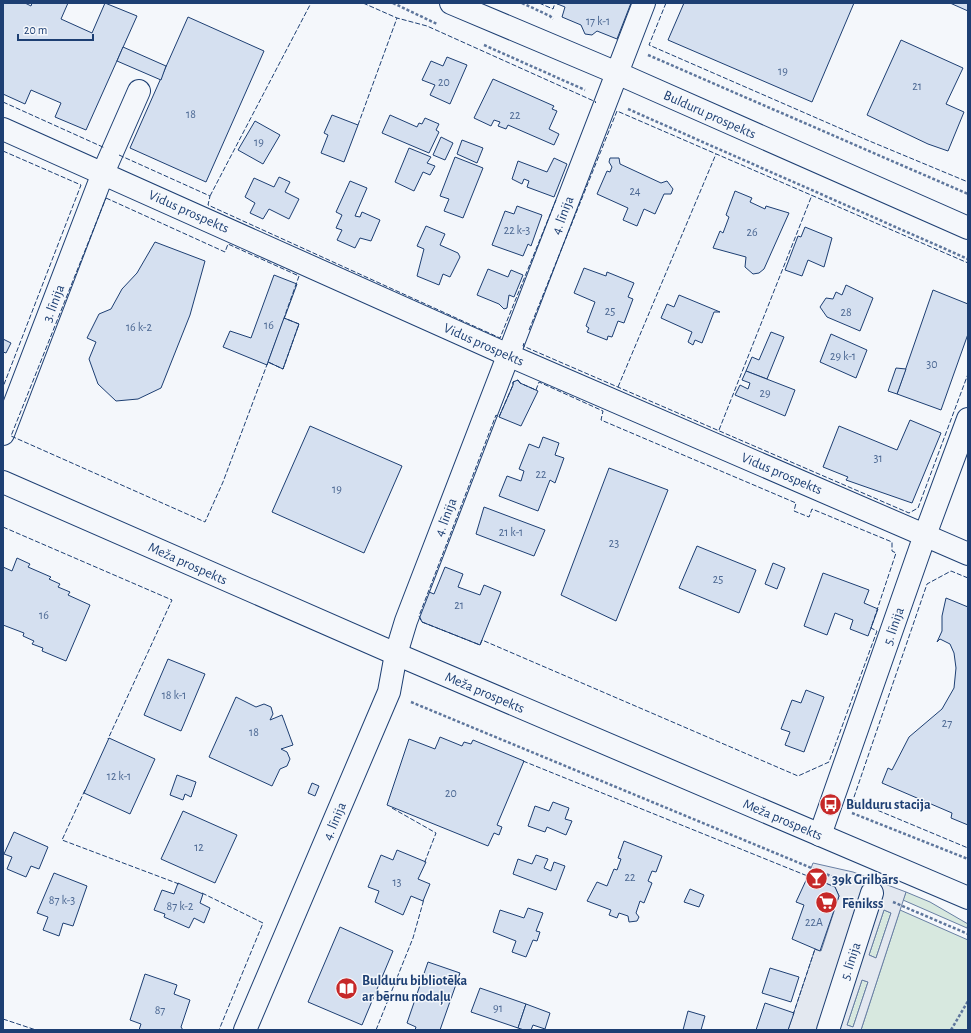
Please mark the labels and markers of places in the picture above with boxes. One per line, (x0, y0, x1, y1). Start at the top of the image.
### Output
bus stop icon: Bulduru stacija (818, 791, 844, 817)
place label: Bulduru stacija (846, 798, 931, 812)
bar icon: 39k Grilbārs (804, 866, 830, 892)
place label: 39k Grilbārs (832, 873, 898, 887)
supermarket icon: Fēnikss (814, 890, 840, 916)
place label: Fēnikss (842, 897, 883, 911)
place label: Bulduru bibliotēka ar bērnu nodaļu (362, 974, 467, 1006)
library icon: Bulduru bibliotēka ar bērnu nodaļu (333, 975, 359, 1001)

